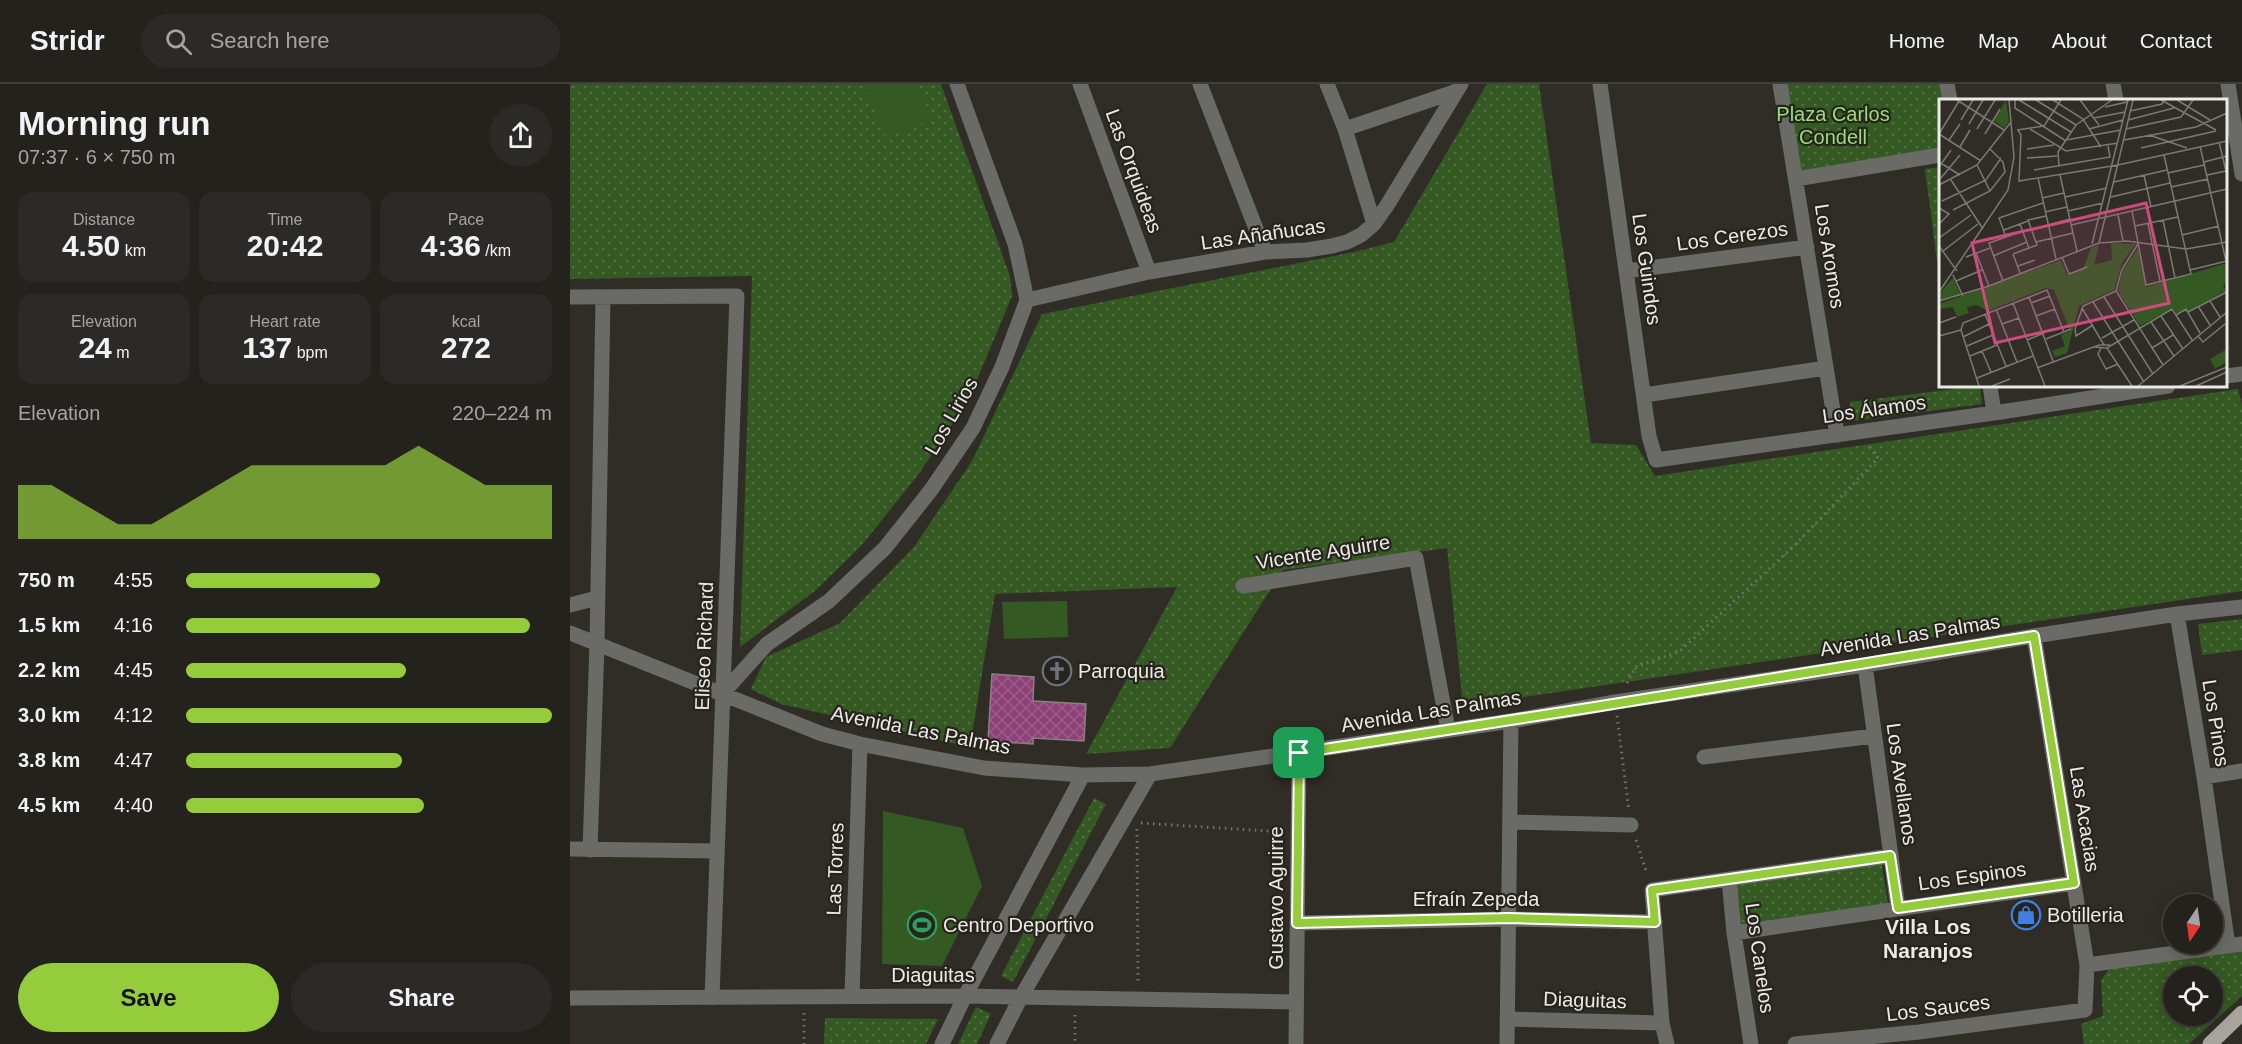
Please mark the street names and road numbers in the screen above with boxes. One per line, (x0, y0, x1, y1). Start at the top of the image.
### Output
street label: Las Orquideas (1101, 106, 1167, 236)
street label: Los Aromos (1811, 202, 1849, 310)
street label: Los Guindos (1628, 212, 1666, 326)
street label: Las Añañucas (1199, 214, 1327, 254)
street label: Los Cerezos (1675, 217, 1789, 255)
street label: Los Lirios (920, 373, 982, 459)
street label: Los Álamos (1821, 391, 1927, 427)
street label: Vicente Aguirre (1254, 531, 1392, 573)
street label: Eliseo Richard (691, 581, 717, 711)
street label: Avenida Las Palmas (1818, 610, 2002, 660)
street label: Los Pinos (2198, 678, 2234, 768)
street label: Avenida Las Palmas (1339, 686, 1523, 736)
street label: Avenida Las Palmas (830, 702, 1012, 758)
street label: Los Avellanos (1883, 722, 1921, 846)
street label: Las Acacias (2066, 765, 2104, 873)
street label: Las Torres (822, 822, 848, 916)
street label: Gustavo Aguirre (1265, 826, 1287, 970)
street label: Los Espinos (1917, 858, 2027, 894)
street label: Efraín Zepeda (1413, 888, 1540, 910)
street label: Los Canelos (1741, 901, 1779, 1015)
street label: Diaguitas (891, 964, 975, 986)
street label: Diaguitas (1543, 988, 1627, 1012)
street label: Los Sauces (1885, 991, 1991, 1025)

